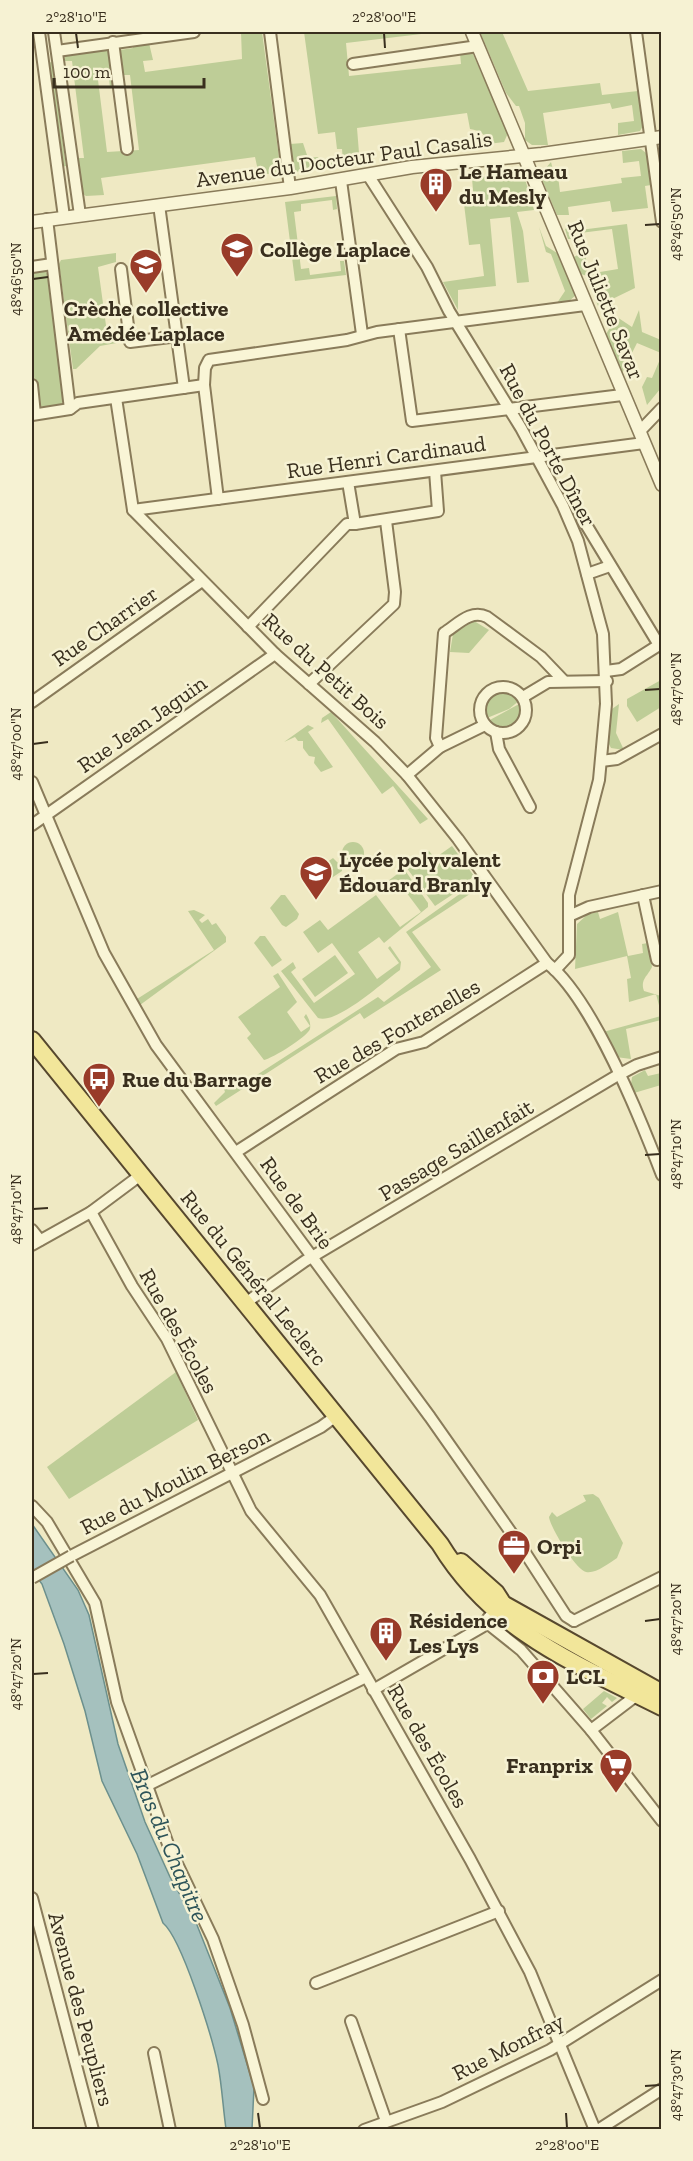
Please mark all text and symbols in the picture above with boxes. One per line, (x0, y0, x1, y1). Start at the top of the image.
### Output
text: 2°28'10"E (45, 8, 107, 26)
text: 2°28'00"E (352, 8, 416, 26)
scale bar (54, 51, 204, 89)
text: 100 m (63, 61, 111, 83)
street label: Avenue du Docteur Paul Casalis (194, 125, 494, 193)
place label: Le Hameau du Mesly (459, 158, 568, 210)
building icon: Le Hameau du Mesly (418, 166, 454, 213)
text: 48°46'50"N (667, 187, 685, 261)
street label: Rue Juliette Savar (562, 216, 650, 384)
school or university icon: Collège Laplace (219, 231, 255, 278)
place label: Collège Laplace (260, 236, 411, 263)
text: 48°46'50"N (7, 242, 25, 316)
school or university icon: Crèche collective Amédée Laplace (128, 247, 164, 294)
place label: Crèche collective Amédée Laplace (64, 295, 229, 347)
street label: Rue du Porte Dîner (494, 359, 602, 531)
street label: Rue Henri Cardinaud (285, 430, 487, 484)
street label: Rue Charrier (47, 580, 163, 672)
street label: Rue du Petit Bois (257, 607, 395, 735)
text: 48°47'00"N (667, 652, 685, 726)
street label: Rue Jean Jaguin (72, 669, 212, 779)
text: 48°47'00"N (7, 707, 25, 781)
place label: Lycée polyvalent Édouard Branly (339, 846, 501, 898)
school or university icon: Lycée polyvalent Édouard Branly (298, 854, 334, 901)
street label: Rue des Fontenelles (309, 973, 485, 1089)
bus stop icon: Rue du Barrage (81, 1061, 117, 1108)
place label: Rue du Barrage (122, 1066, 272, 1093)
street label: Passage Saillenfait (374, 1093, 539, 1207)
text: 48°47'10"N (667, 1119, 685, 1189)
street label: Rue de Brie (254, 1151, 340, 1255)
text: 48°47'10"N (7, 1174, 25, 1244)
street label: Rue du Général Leclerc (175, 1185, 333, 1371)
street label: Rue des Écoles (134, 1264, 224, 1398)
street label: Rue du Moulin Berson (76, 1421, 275, 1541)
office icon: Orpi (496, 1528, 532, 1575)
place label: Orpi (537, 1533, 582, 1560)
text: 48°47'20"N (667, 1583, 685, 1655)
place label: Résidence Les Lys (409, 1607, 508, 1659)
building icon: Résidence Les Lys (368, 1615, 404, 1662)
text: 48°47'20"N (7, 1638, 25, 1710)
bank icon: LCL (525, 1658, 561, 1705)
place label: LCL (566, 1663, 605, 1690)
street label: Rue des Écoles (382, 1679, 474, 1813)
supermarket icon: Franprix (598, 1747, 634, 1794)
place label: Franprix (506, 1752, 593, 1779)
water label: Bras du Chapitre (125, 1764, 215, 1926)
street label: Avenue des Peupliers (42, 1909, 120, 2109)
street label: Rue Monfray (448, 2007, 569, 2087)
text: 48°47'30"N (667, 2049, 685, 2121)
text: 2°28'10"E (229, 2136, 291, 2154)
text: 2°28'00"E (535, 2136, 599, 2154)

